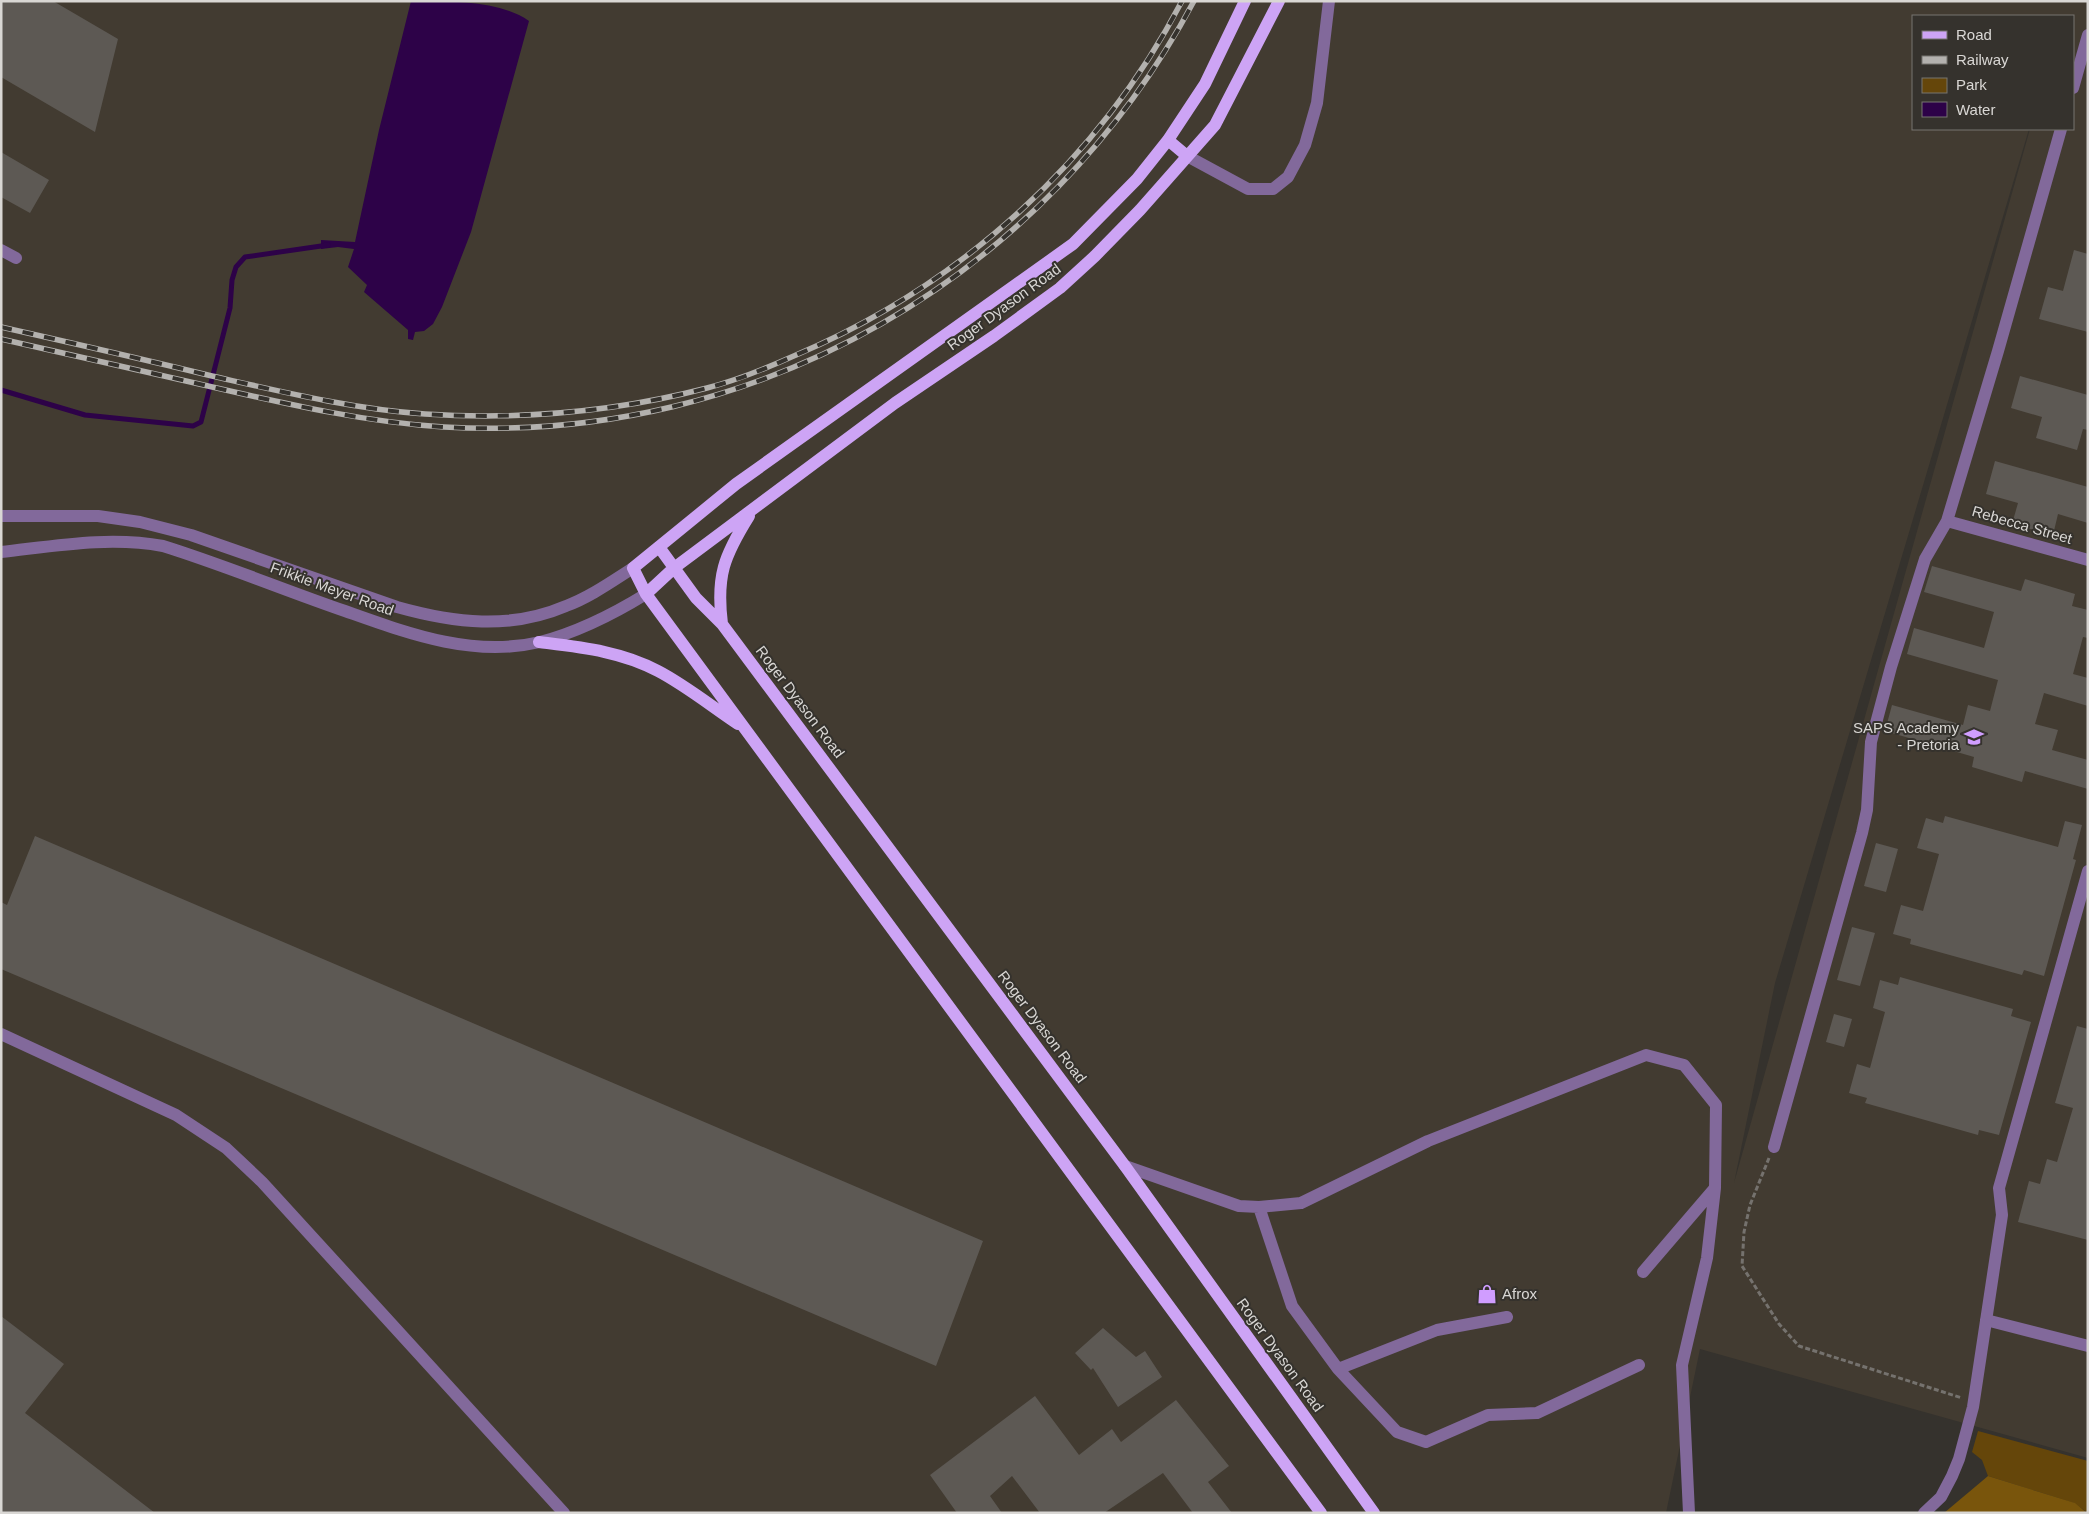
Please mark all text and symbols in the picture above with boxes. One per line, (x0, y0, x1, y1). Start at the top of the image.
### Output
legend (1912, 15, 2074, 130)
text: Road (1956, 26, 1992, 43)
text: Railway (1956, 51, 2009, 68)
text: Park (1956, 76, 1987, 93)
text: Water (1956, 101, 1995, 118)
street label: Roger Dyason Road (944, 260, 1064, 353)
street label: Rebecca Street (1970, 502, 2075, 547)
street label: Frikkie Meyer Road (268, 558, 396, 619)
street label: Roger Dyason Road (753, 642, 848, 761)
place label: SAPS Academy - Pretoria (1853, 719, 1960, 753)
school or university icon: SAPS Academy - Pretoria (1963, 726, 1985, 748)
street label: Roger Dyason Road (995, 967, 1090, 1086)
shop icon: Afrox (1476, 1283, 1498, 1305)
place label: Afrox (1502, 1285, 1538, 1302)
street label: Roger Dyason Road (1234, 1295, 1327, 1415)

